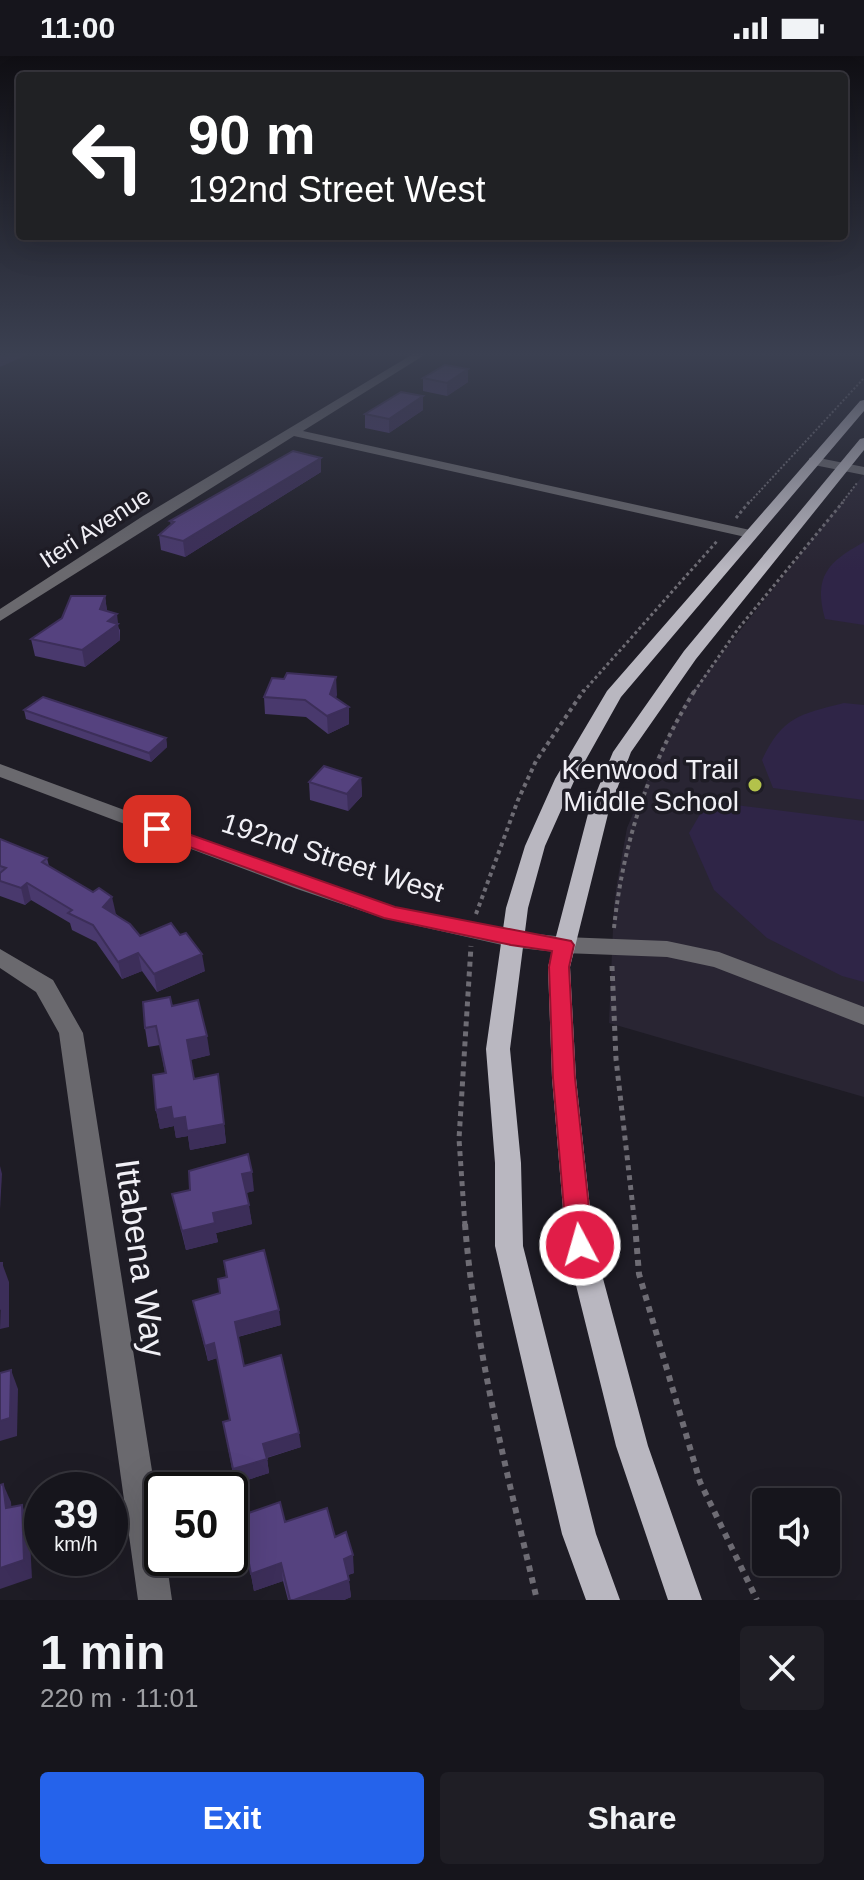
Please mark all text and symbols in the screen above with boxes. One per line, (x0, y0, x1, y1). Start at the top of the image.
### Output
text: 11:00 (40, 11, 115, 44)
text: 90 m (188, 103, 316, 166)
icon: left (56, 104, 160, 208)
text: 192nd Street West (188, 169, 486, 210)
street label: Iteri Avenue (34, 482, 155, 573)
place label: Kenwood Trail Middle School (562, 754, 739, 817)
marker: Kenwood Trail Middle School (746, 776, 764, 794)
pin (123, 795, 191, 863)
icon: arrive (135, 807, 179, 851)
street label: 192nd Street West (218, 807, 448, 908)
street label: Ittabena Way (108, 1157, 174, 1359)
position arrow (538, 1203, 622, 1287)
speed limit sign: 50 (144, 1472, 248, 1576)
map controls (752, 1488, 840, 1576)
button: sound (752, 1488, 840, 1576)
text: 39 (54, 1492, 98, 1536)
text: km/h (54, 1533, 98, 1555)
text: 1 min (40, 1626, 165, 1679)
button: close (740, 1626, 824, 1710)
text: 220 m · 11:01 (40, 1683, 199, 1713)
button: Exit (40, 1772, 424, 1864)
button: Share (440, 1772, 824, 1864)

